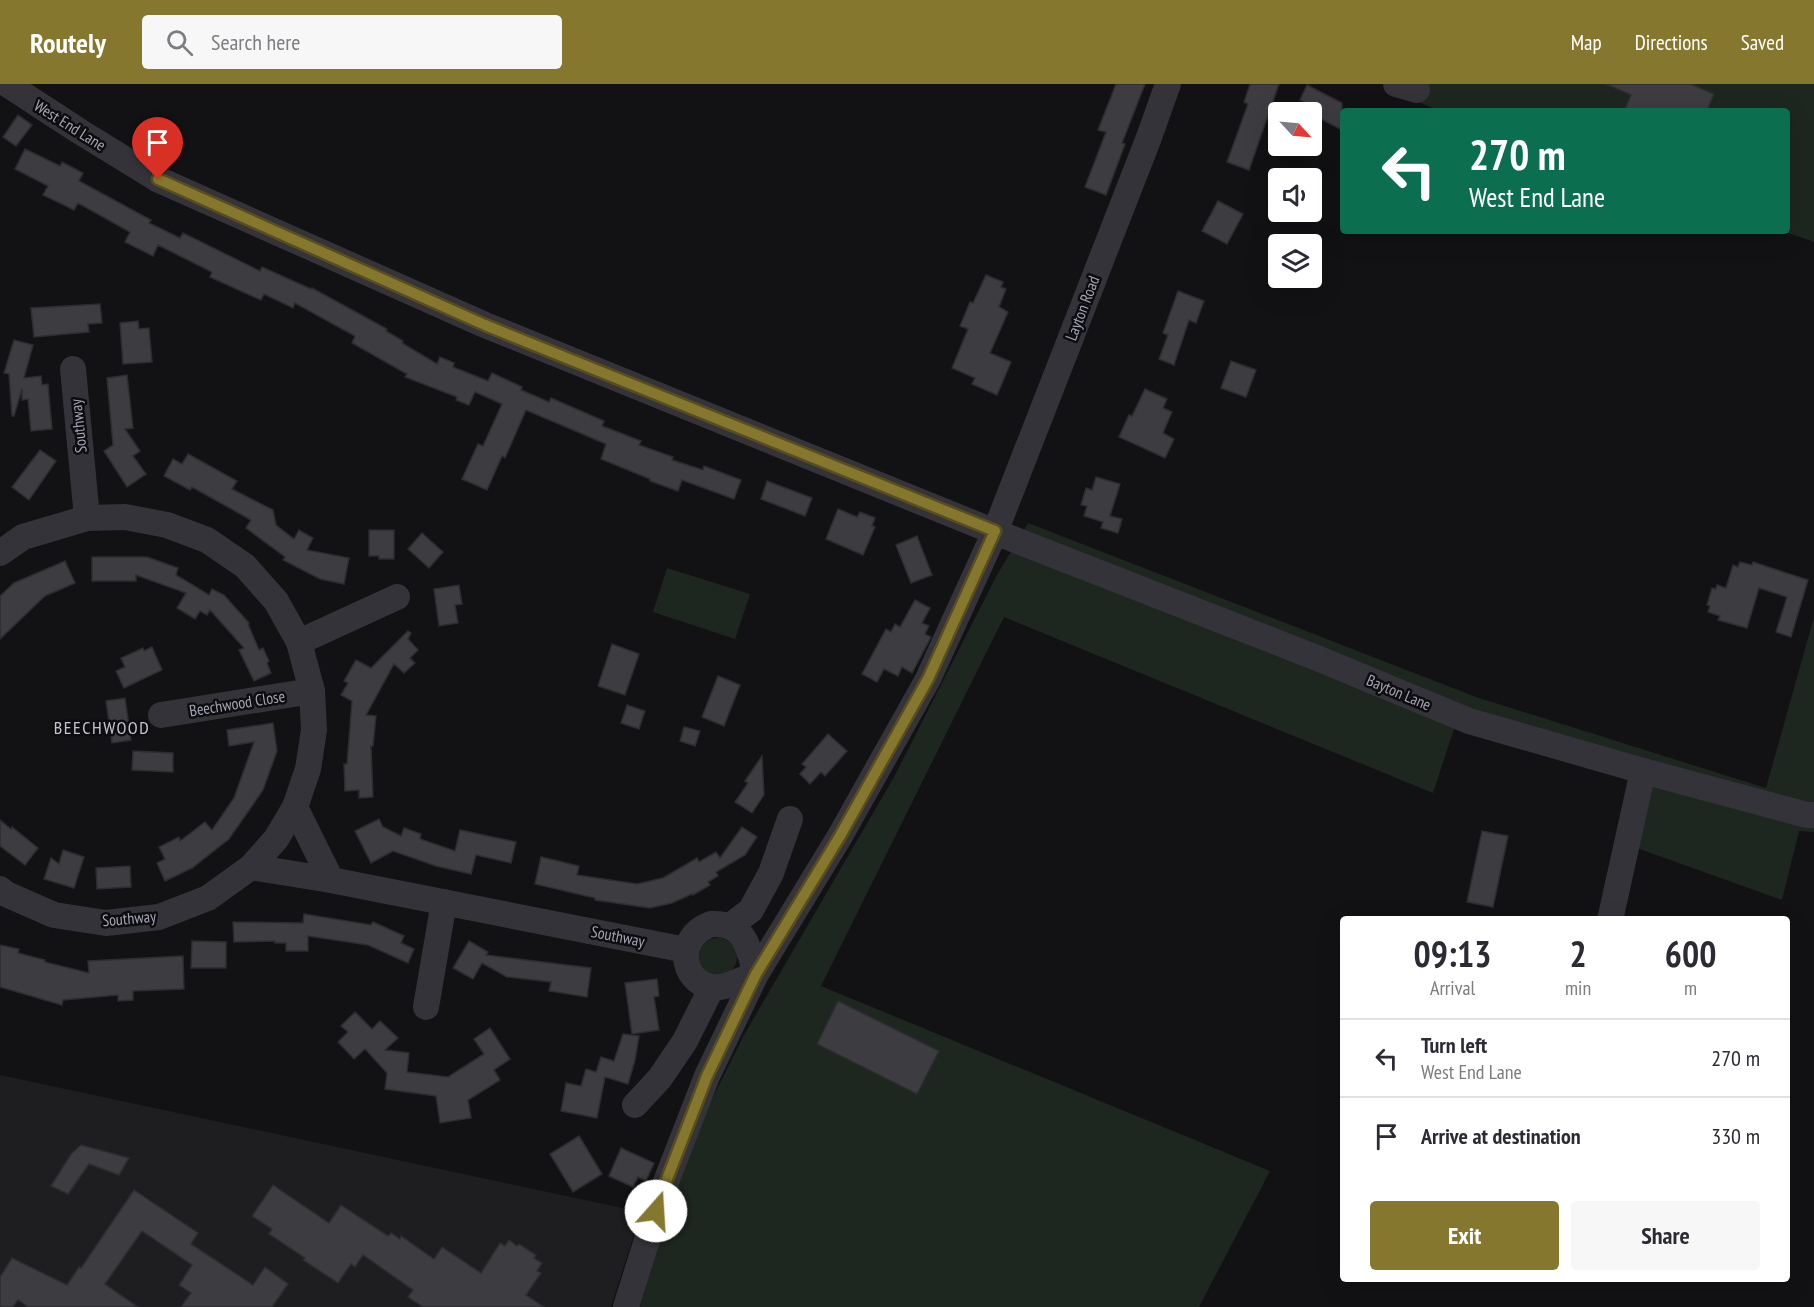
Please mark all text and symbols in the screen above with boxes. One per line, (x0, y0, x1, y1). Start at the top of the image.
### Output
search box (142, 15, 562, 69)
text: Routely (30, 24, 106, 61)
icon: search (163, 26, 196, 59)
text: Search here (211, 28, 300, 56)
text: Map (1571, 29, 1602, 56)
text: Directions (1635, 29, 1708, 56)
text: Saved (1741, 29, 1784, 56)
street label: West End Lane (31, 95, 109, 155)
north arrow (1268, 102, 1322, 156)
map controls (1268, 102, 1322, 288)
pin (132, 117, 183, 179)
icon: arrive (141, 126, 174, 159)
text: 270 m (1469, 127, 1566, 182)
icon: left (1370, 132, 1448, 210)
button: sound (1268, 168, 1322, 222)
text: West End Lane (1469, 180, 1605, 214)
button: layers (1268, 234, 1322, 288)
street label: Layton Road (1061, 273, 1103, 343)
street label: Southway (65, 398, 91, 454)
street label: Bayton Lane (1364, 670, 1434, 714)
street label: Beechwood Close (188, 686, 286, 720)
district label: BEECHWOOD (54, 716, 150, 739)
street label: Southway (101, 906, 157, 930)
street label: Southway (590, 921, 646, 951)
text: 09:13 (1414, 930, 1491, 977)
text: 2 (1569, 930, 1587, 977)
text: 600 (1665, 930, 1716, 977)
text: Arrival (1430, 975, 1475, 1001)
text: min (1565, 975, 1591, 1001)
text: m (1684, 975, 1697, 1001)
text: Turn left (1421, 1031, 1487, 1059)
icon: left (1370, 1042, 1403, 1075)
text: 270 m (1711, 1044, 1760, 1072)
text: West End Lane (1421, 1059, 1522, 1085)
icon: arrive (1370, 1120, 1403, 1153)
text: Arrive at destination (1421, 1122, 1581, 1150)
text: 330 m (1711, 1122, 1760, 1150)
position arrow (624, 1179, 688, 1243)
button: Exit (1370, 1201, 1559, 1270)
button: Share (1571, 1201, 1760, 1270)

